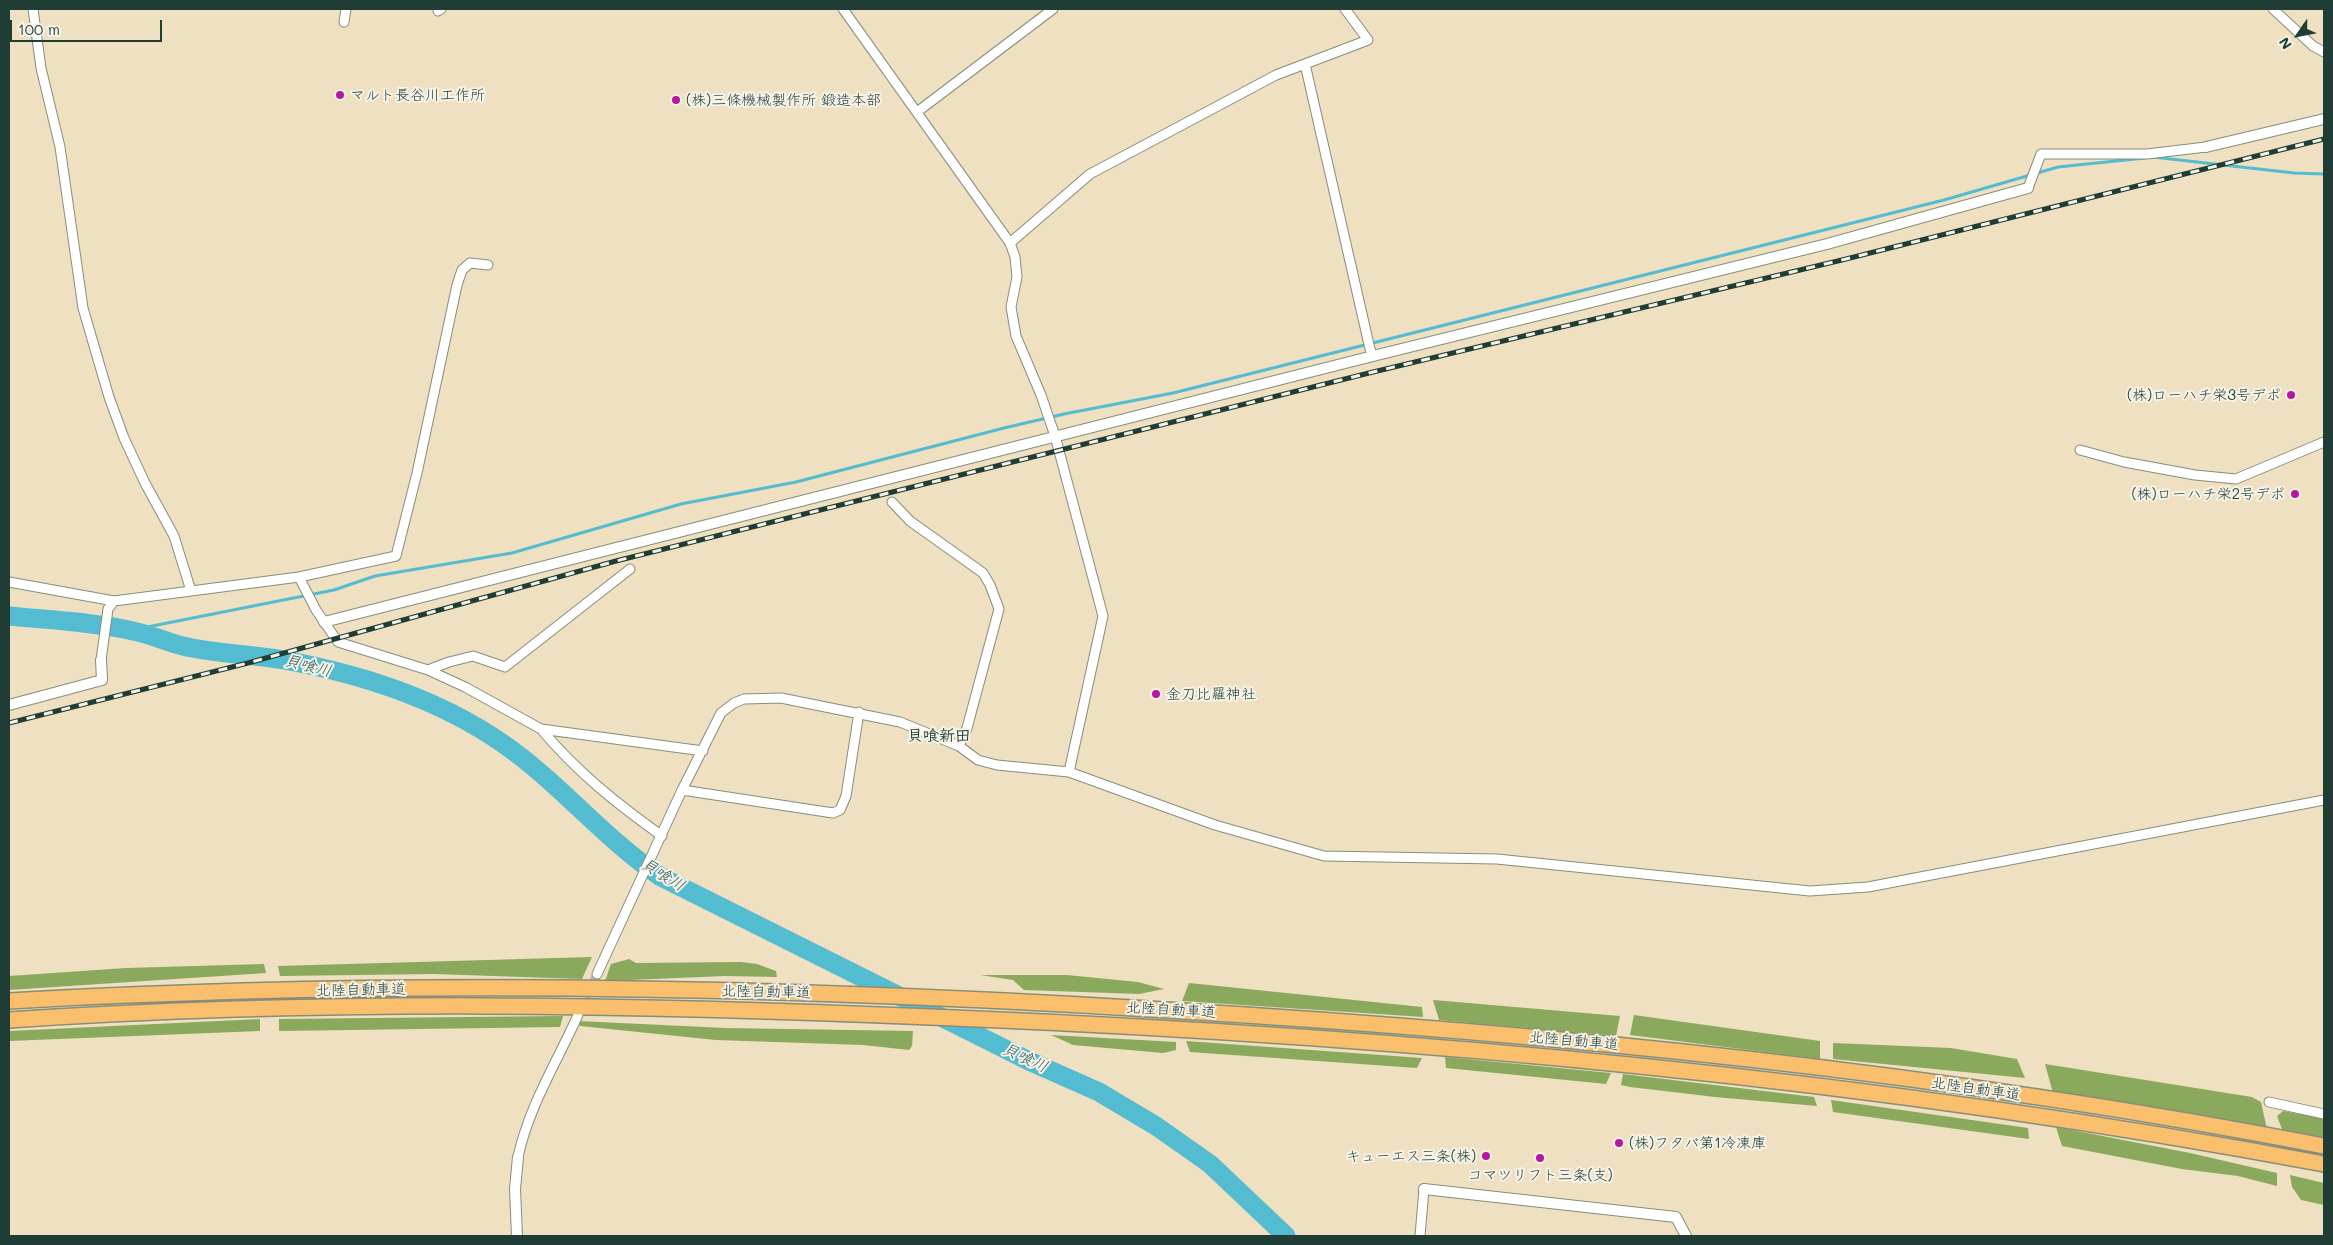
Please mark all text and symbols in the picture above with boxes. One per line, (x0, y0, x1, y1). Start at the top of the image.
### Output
scale bar (12, 10, 165, 42)
north arrow (2273, 10, 2323, 60)
text: 100 m (18, 19, 60, 39)
text: N (2274, 34, 2296, 53)
place label: マルト長谷川工作所 (350, 86, 485, 104)
marker: マルト長谷川工作所 (334, 89, 346, 101)
place label: (株)三條機械製作所 鍛造本部 (686, 91, 881, 109)
marker: (株)三條機械製作所 鍛造本部 (670, 94, 682, 106)
place label: (株)ローハチ栄3号デポ (2127, 386, 2281, 404)
marker: (株)ローハチ栄3号デポ (2285, 389, 2297, 401)
place label: (株)ローハチ栄2号デポ (2131, 485, 2285, 503)
marker: (株)ローハチ栄2号デポ (2289, 488, 2301, 500)
water label: 貝喰川 (282, 651, 334, 681)
place label: 金刀比羅神社 (1166, 685, 1256, 703)
marker: 金刀比羅神社 (1150, 688, 1162, 700)
district label: 貝喰新田 (907, 726, 971, 746)
water label: 貝喰川 (637, 854, 689, 896)
street label: 北陸自動車道 (316, 980, 406, 1000)
street label: 北陸自動車道 (721, 982, 811, 1002)
street label: 北陸自動車道 (1126, 999, 1216, 1021)
street label: 北陸自動車道 (1528, 1028, 1620, 1054)
water label: 貝喰川 (999, 1039, 1051, 1077)
street label: 北陸自動車道 (1930, 1074, 2022, 1104)
place label: (株)フタバ第1冷凍庫 (1629, 1134, 1766, 1152)
marker: (株)フタバ第1冷凍庫 (1613, 1137, 1625, 1149)
place label: キューエス三条(株) (1346, 1147, 1476, 1165)
marker: キューエス三条(株) (1480, 1150, 1492, 1162)
marker: コマツリフト三条(支) (1534, 1152, 1546, 1164)
place label: コマツリフト三条(支) (1467, 1166, 1613, 1184)

